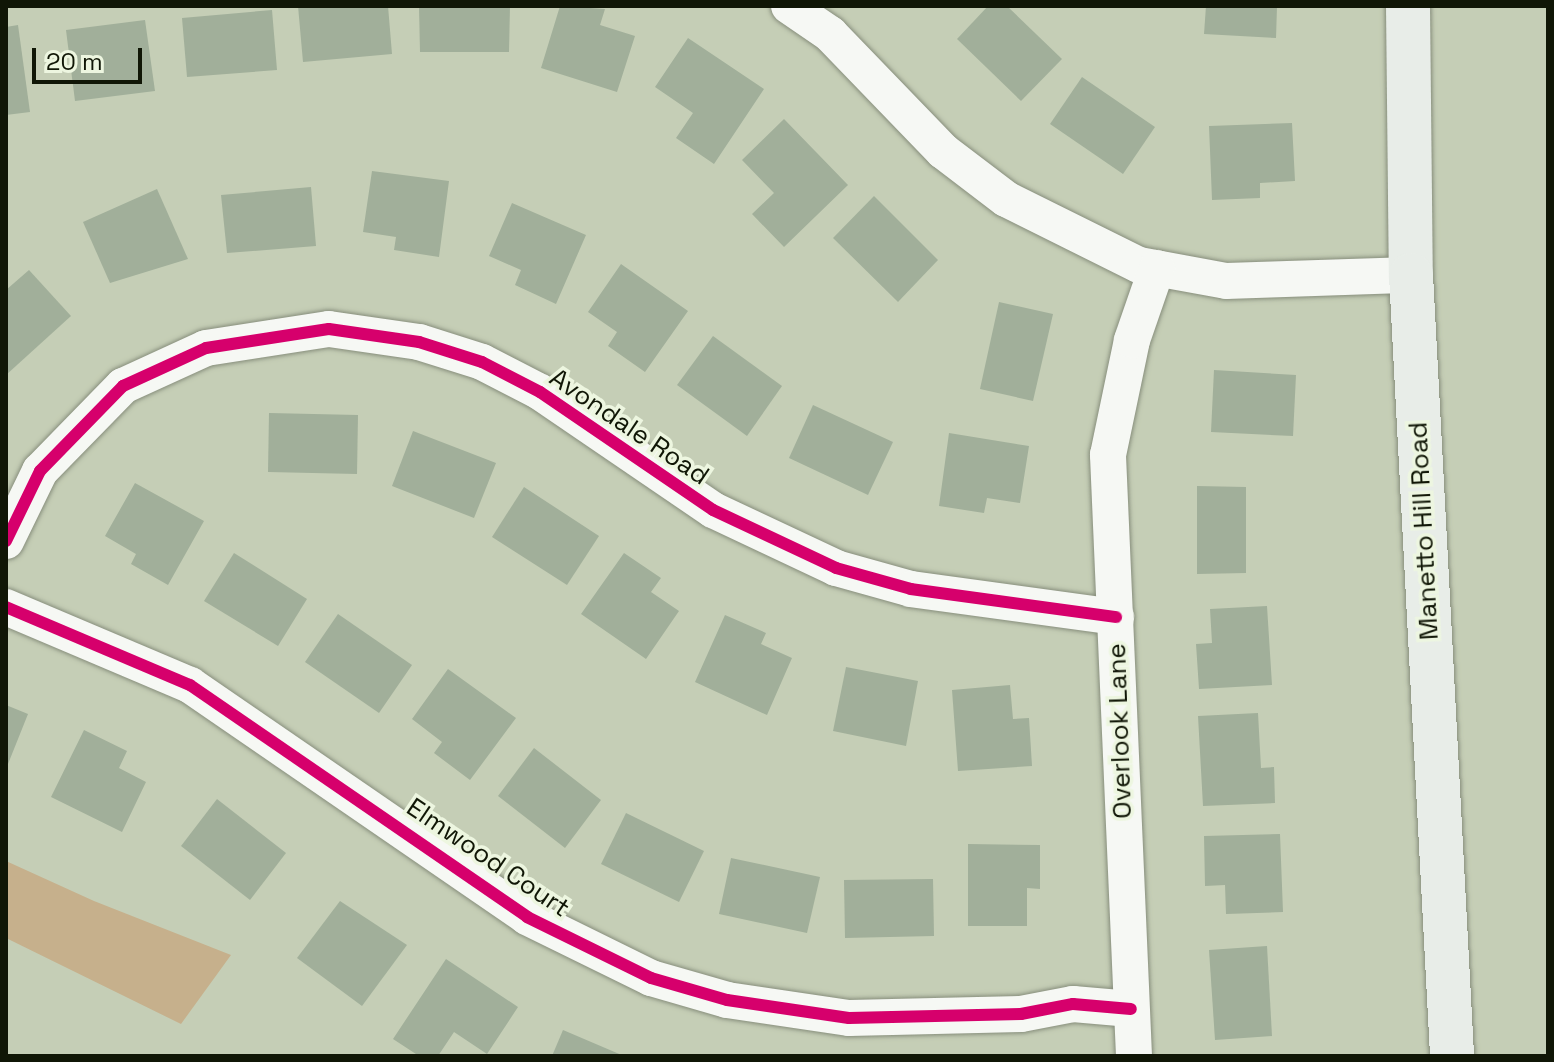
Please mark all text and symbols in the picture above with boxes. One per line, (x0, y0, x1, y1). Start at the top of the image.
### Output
scale bar (36, 32, 146, 82)
text: 20 m (46, 46, 103, 77)
street label: Avondale Road (543, 362, 715, 492)
street label: Manetto Hill Road (1403, 421, 1445, 641)
street label: Overlook Lane (1101, 643, 1139, 819)
street label: Elmwood Court (401, 792, 575, 924)

